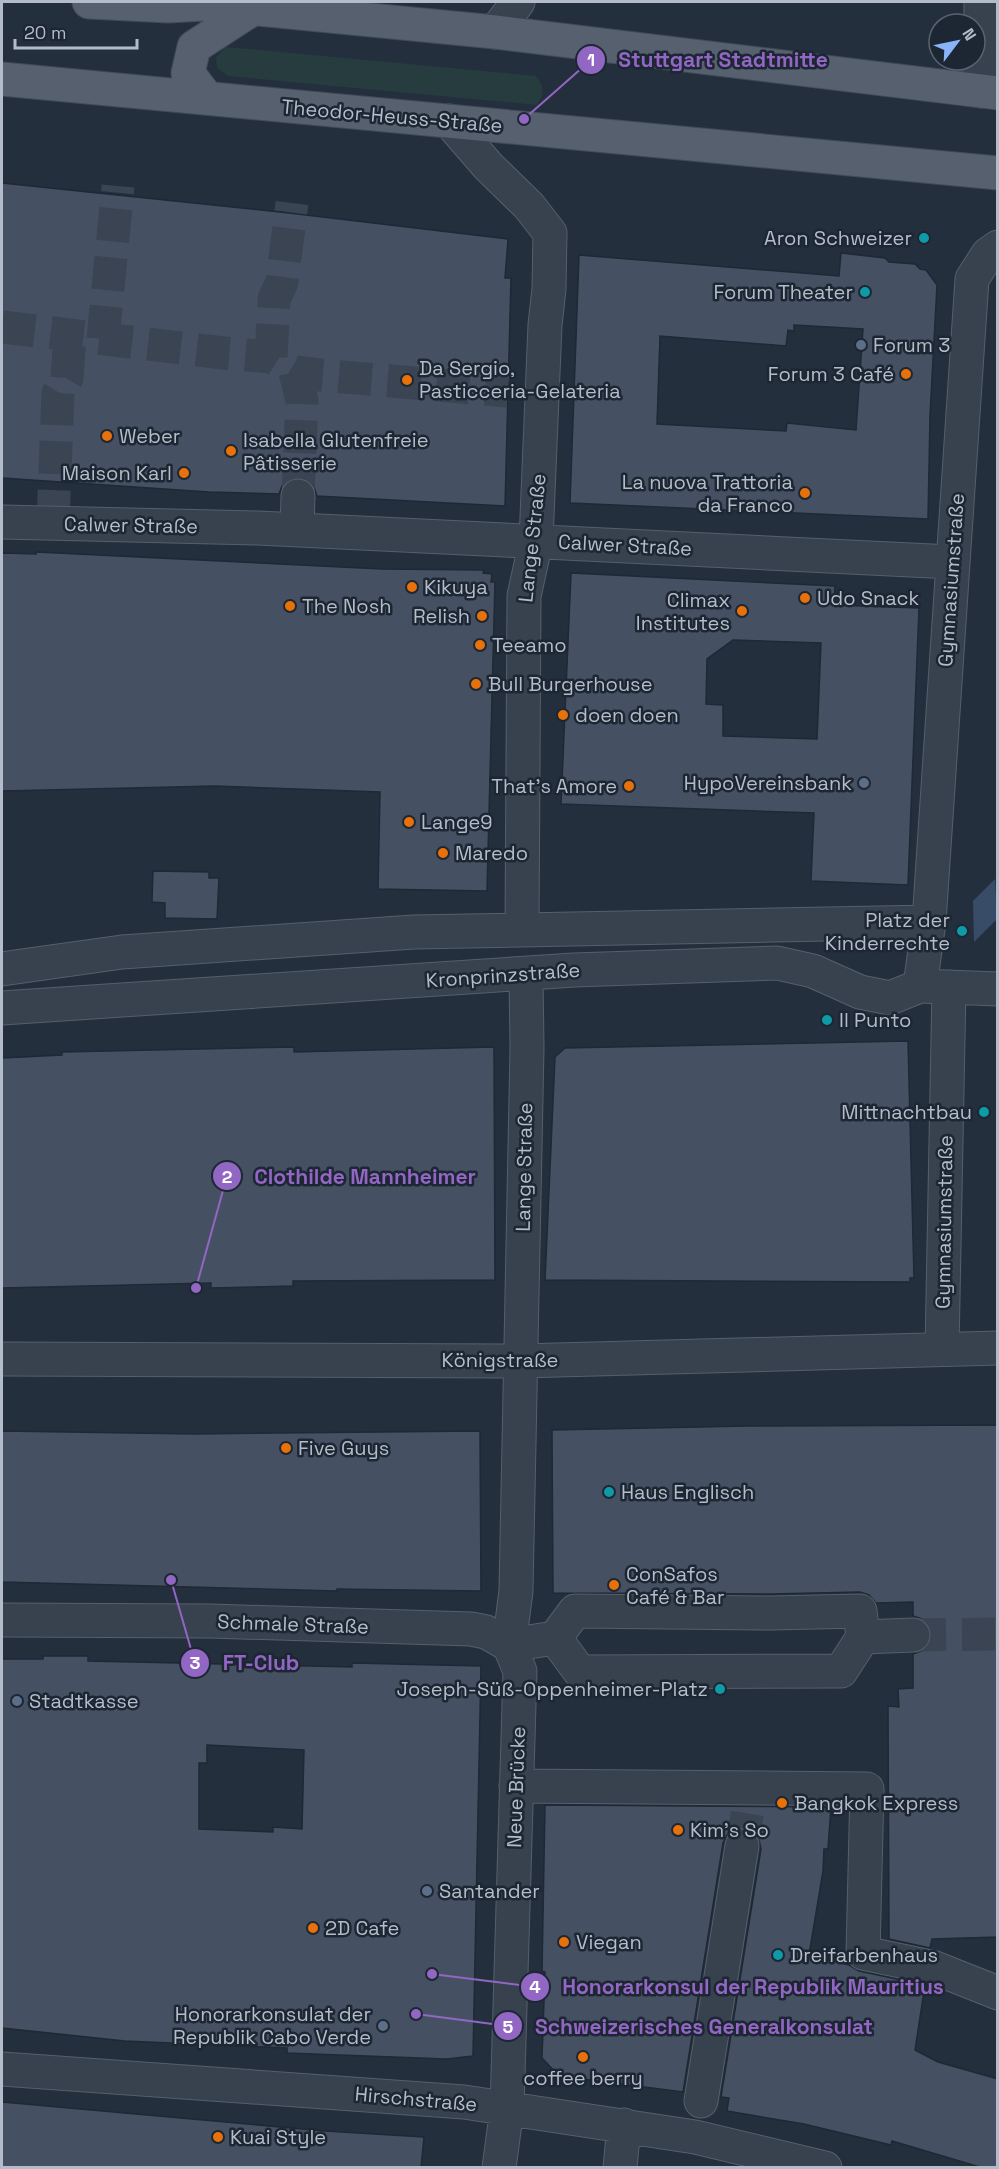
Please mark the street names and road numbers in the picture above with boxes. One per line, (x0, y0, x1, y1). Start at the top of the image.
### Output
street label: Theodor-Heuss-Straße (280, 93, 504, 139)
street label: Lange Straße (512, 472, 552, 604)
street label: Gymnasiumstraße (932, 492, 970, 668)
street label: Calwer Straße (64, 511, 198, 539)
street label: Calwer Straße (557, 529, 693, 561)
street label: Kronprinzstraße (425, 957, 581, 993)
street label: Lange Straße (510, 1102, 538, 1232)
street label: Gymnasiumstraße (929, 1135, 959, 1309)
street label: Königstraße (442, 1347, 558, 1373)
street label: Schmale Straße (217, 1608, 369, 1640)
street label: Neue Brücke (501, 1726, 531, 1848)
street label: Hirschstraße (354, 2081, 478, 2117)

